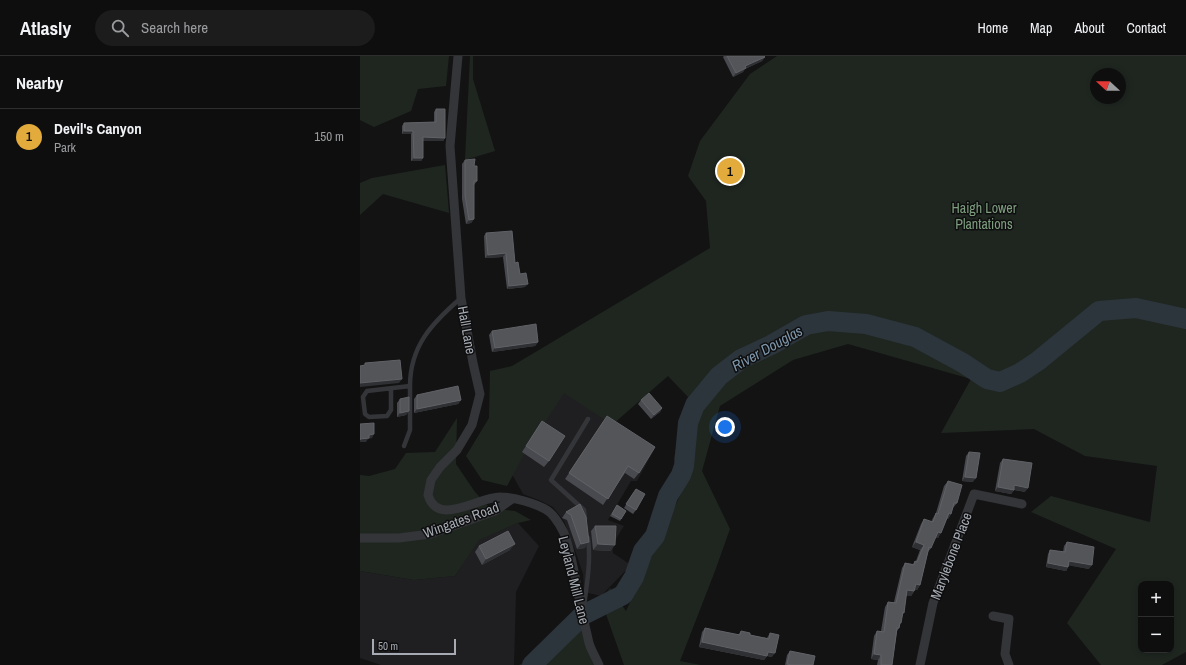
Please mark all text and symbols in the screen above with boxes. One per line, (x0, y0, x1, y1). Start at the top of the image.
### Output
search box (95, 10, 375, 46)
text: Atlasly (20, 15, 71, 41)
icon: search (109, 17, 131, 39)
text: Search here (141, 17, 208, 38)
text: Home (977, 19, 1008, 37)
text: Map (1030, 19, 1052, 37)
text: About (1074, 19, 1104, 37)
text: Contact (1126, 19, 1166, 37)
north arrow (1090, 68, 1126, 104)
text: Nearby (16, 71, 63, 94)
text: Devil's Canyon (54, 118, 142, 139)
text: 1 (26, 128, 32, 145)
text: 150 m (314, 128, 344, 145)
text: Park (54, 139, 76, 156)
pin: 1 (717, 156, 743, 186)
park label: Haigh Lower Plantations (951, 199, 1017, 233)
street label: Hall Lane (454, 305, 480, 355)
water label: River Douglas (728, 320, 806, 376)
your location (715, 417, 735, 437)
street label: Wingates Road (421, 498, 501, 542)
street label: Marylebone Place (926, 510, 976, 602)
street label: Leyland Mill Lane (554, 534, 594, 626)
map controls (1138, 581, 1174, 653)
button: + (1138, 581, 1174, 617)
button: − (1138, 617, 1174, 653)
scale bar (372, 637, 456, 656)
text: 50 m (378, 639, 398, 653)

